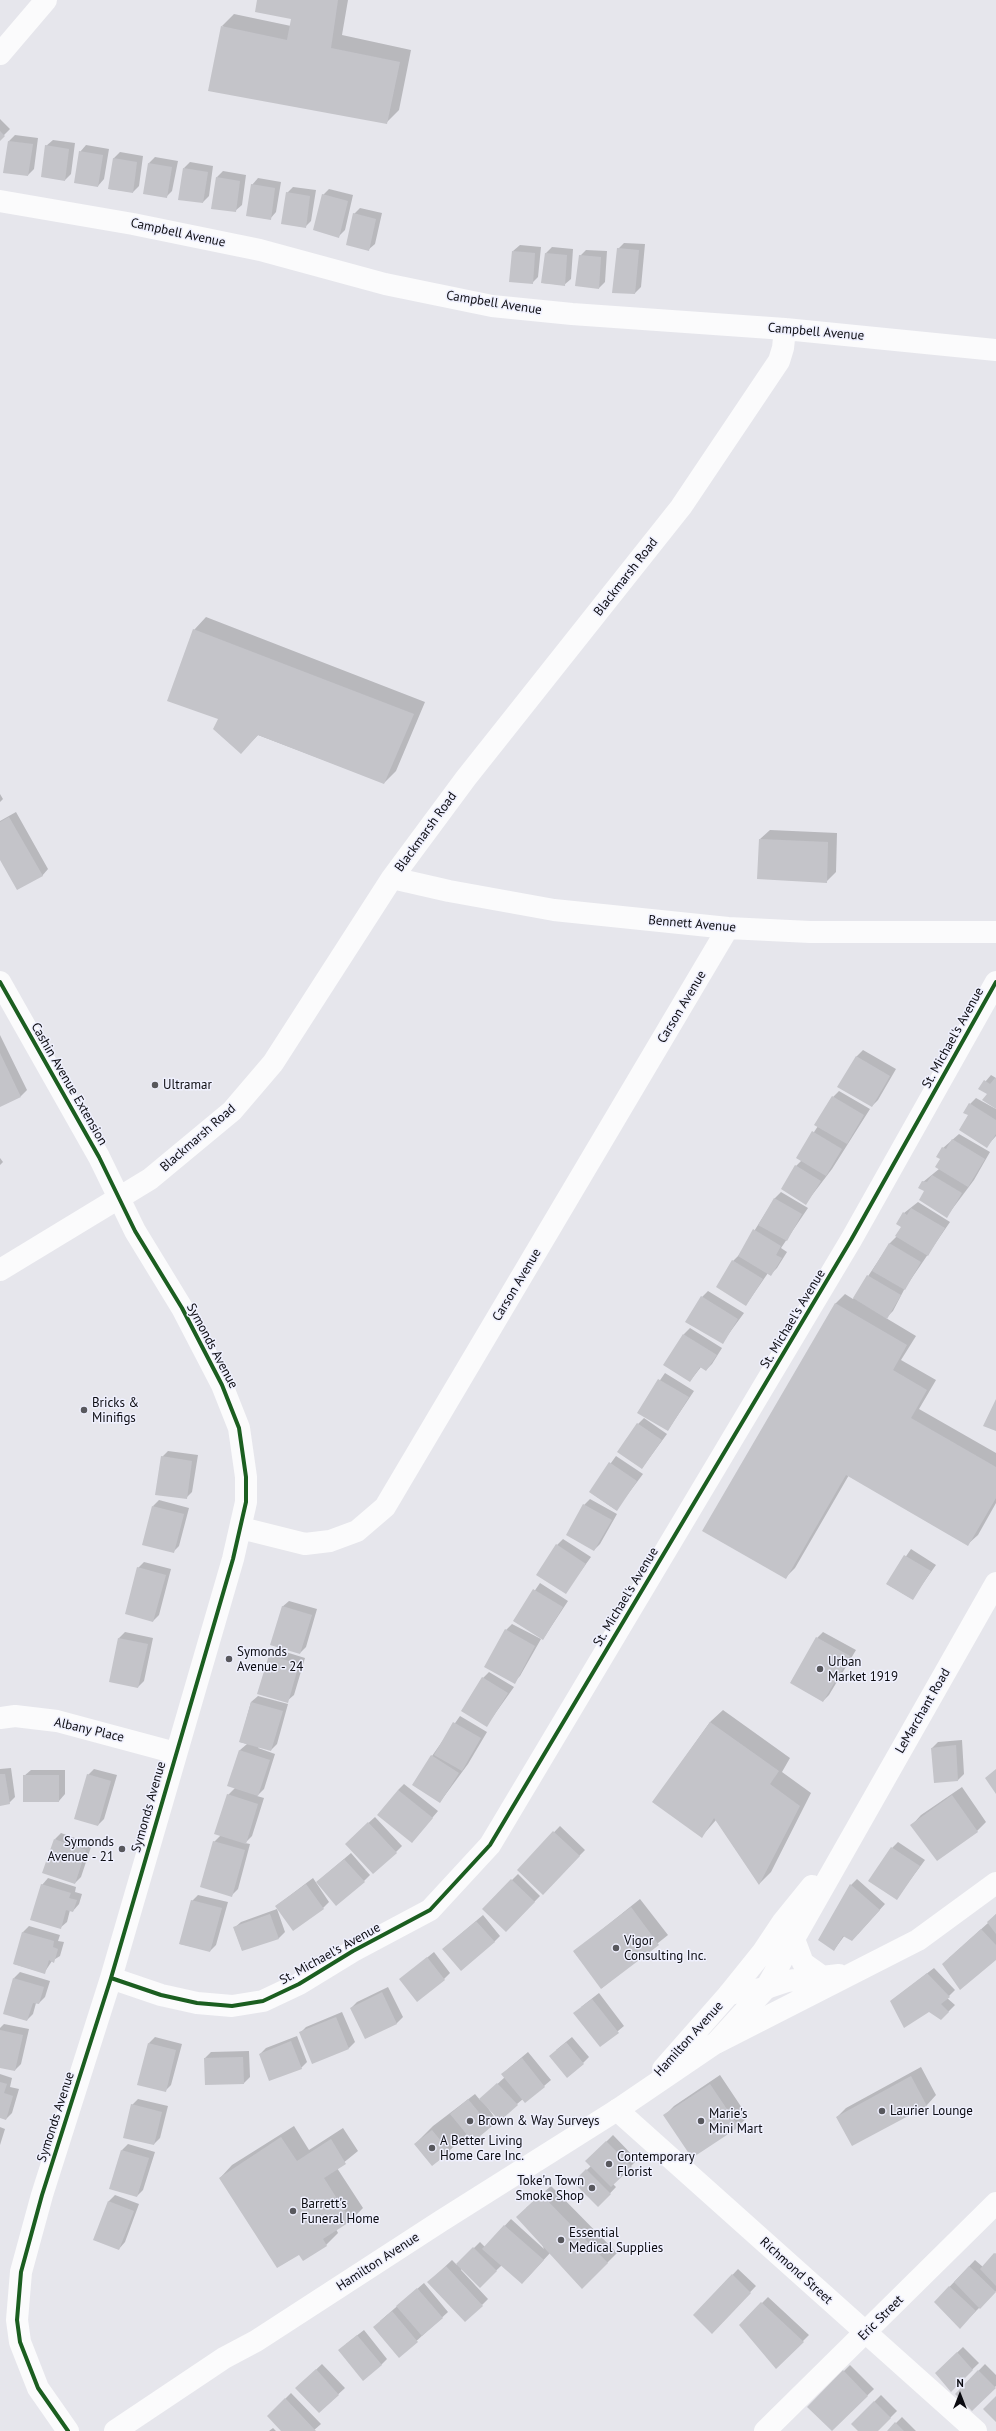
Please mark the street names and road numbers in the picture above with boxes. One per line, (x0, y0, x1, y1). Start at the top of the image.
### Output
street label: Campbell Avenue (129, 215, 227, 251)
street label: Campbell Avenue (445, 288, 543, 318)
street label: Campbell Avenue (767, 320, 865, 344)
street label: Blackmarsh Road (591, 535, 661, 619)
street label: Blackmarsh Road (392, 789, 460, 875)
street label: Bennett Avenue (648, 912, 736, 936)
street label: Carson Avenue (654, 968, 710, 1046)
street label: St. Michael's Avenue (919, 985, 987, 1091)
street label: Cashin Avenue Extension (27, 1020, 111, 1148)
street label: Blackmarsh Road (157, 1101, 239, 1175)
street label: Carson Avenue (489, 1246, 545, 1324)
street label: St. Michael's Avenue (757, 1267, 829, 1371)
street label: Symonds Avenue (183, 1301, 241, 1391)
street label: St. Michael's Avenue (590, 1545, 662, 1649)
street label: LeMarchant Road (892, 1666, 954, 1756)
street label: Albany Place (53, 1714, 125, 1746)
street label: Symonds Avenue (129, 1760, 169, 1854)
street label: St. Michael's Avenue (277, 1920, 383, 1988)
street label: Hamilton Avenue (651, 1998, 727, 2080)
street label: Symonds Avenue (34, 2070, 78, 2164)
street label: Hamilton Avenue (334, 2229, 422, 2295)
street label: Richmond Street (756, 2234, 836, 2308)
street label: Eric Street (855, 2292, 907, 2344)

